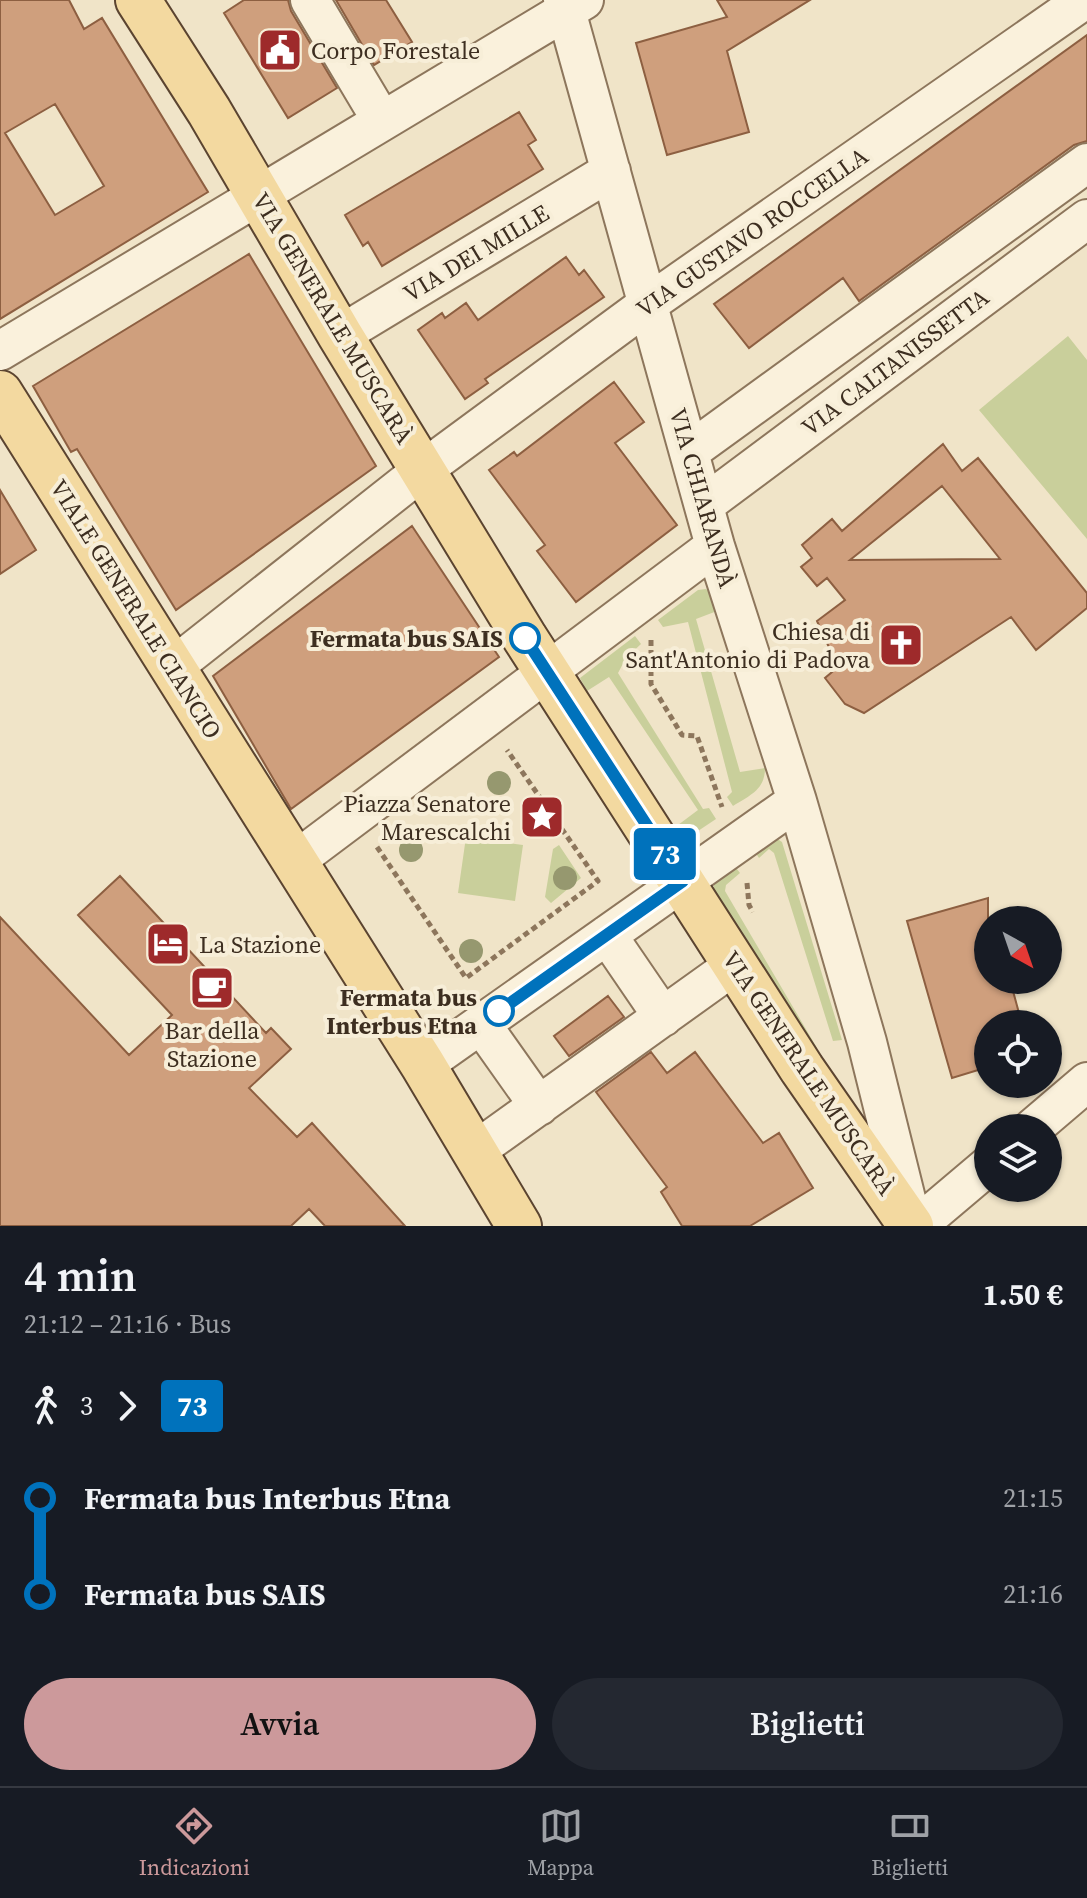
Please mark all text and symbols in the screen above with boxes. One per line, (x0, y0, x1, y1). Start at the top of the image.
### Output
public building icon: Corpo Forestale (256, 26, 304, 74)
place label: Corpo Forestale (311, 34, 480, 67)
street label: VIA GUSTAVO ROCCELLA (629, 139, 875, 325)
street label: VIA GENERALE MUSCARÀ (245, 186, 421, 450)
street label: VIA DEI MILLE (397, 196, 555, 310)
street label: VIA CALTANISSETTA (795, 281, 996, 443)
street label: VIA CHIARANDÀ (662, 404, 744, 592)
street label: VIALE GENERALE CIANCIO (43, 473, 229, 745)
place label: Chiesa di Sant'Antonio di Padova (626, 615, 871, 676)
church icon: Chiesa di Sant'Antonio di Padova (877, 621, 925, 669)
place label: Fermata bus SAIS (310, 622, 503, 655)
marker: Fermata bus SAIS (510, 623, 540, 653)
place label: Piazza Senatore Marescalchi (343, 787, 511, 848)
place icon: Piazza Senatore Marescalchi (518, 793, 566, 841)
line badge: 73 (629, 828, 701, 880)
text: 73 (650, 835, 680, 873)
north arrow (974, 906, 1062, 994)
map controls (974, 906, 1062, 1202)
hotel icon: La Stazione (144, 920, 192, 968)
place label: La Stazione (199, 928, 321, 961)
street label: VIA GENERALE MUSCARÀ (715, 944, 903, 1202)
cafe icon: Bar della Stazione (188, 964, 236, 1012)
place label: Fermata bus Interbus Etna (326, 981, 477, 1042)
marker: Fermata bus Interbus Etna (484, 996, 514, 1026)
button: locate (974, 1010, 1062, 1098)
place label: Bar della Stazione (165, 1014, 260, 1075)
button: layers (974, 1114, 1062, 1202)
text: 4 min (24, 1245, 137, 1306)
text: 1.50 € (983, 1274, 1063, 1315)
text: 21:12 – 21:16 · Bus (24, 1306, 231, 1342)
icon: walk (24, 1384, 68, 1428)
icon: forward (105, 1384, 149, 1428)
text: 73 (177, 1387, 207, 1425)
text: 3 (80, 1388, 93, 1424)
text: Fermata bus Interbus Etna (84, 1478, 450, 1519)
text: 21:15 (1003, 1480, 1063, 1516)
text: Fermata bus SAIS (84, 1574, 325, 1615)
text: 21:16 (1003, 1576, 1063, 1612)
button: Avvia (24, 1678, 536, 1770)
button: Biglietti (552, 1678, 1063, 1770)
tab: Indicazioni (139, 1804, 250, 1882)
tab: Mappa (527, 1804, 594, 1882)
tab: Biglietti (871, 1804, 948, 1882)

